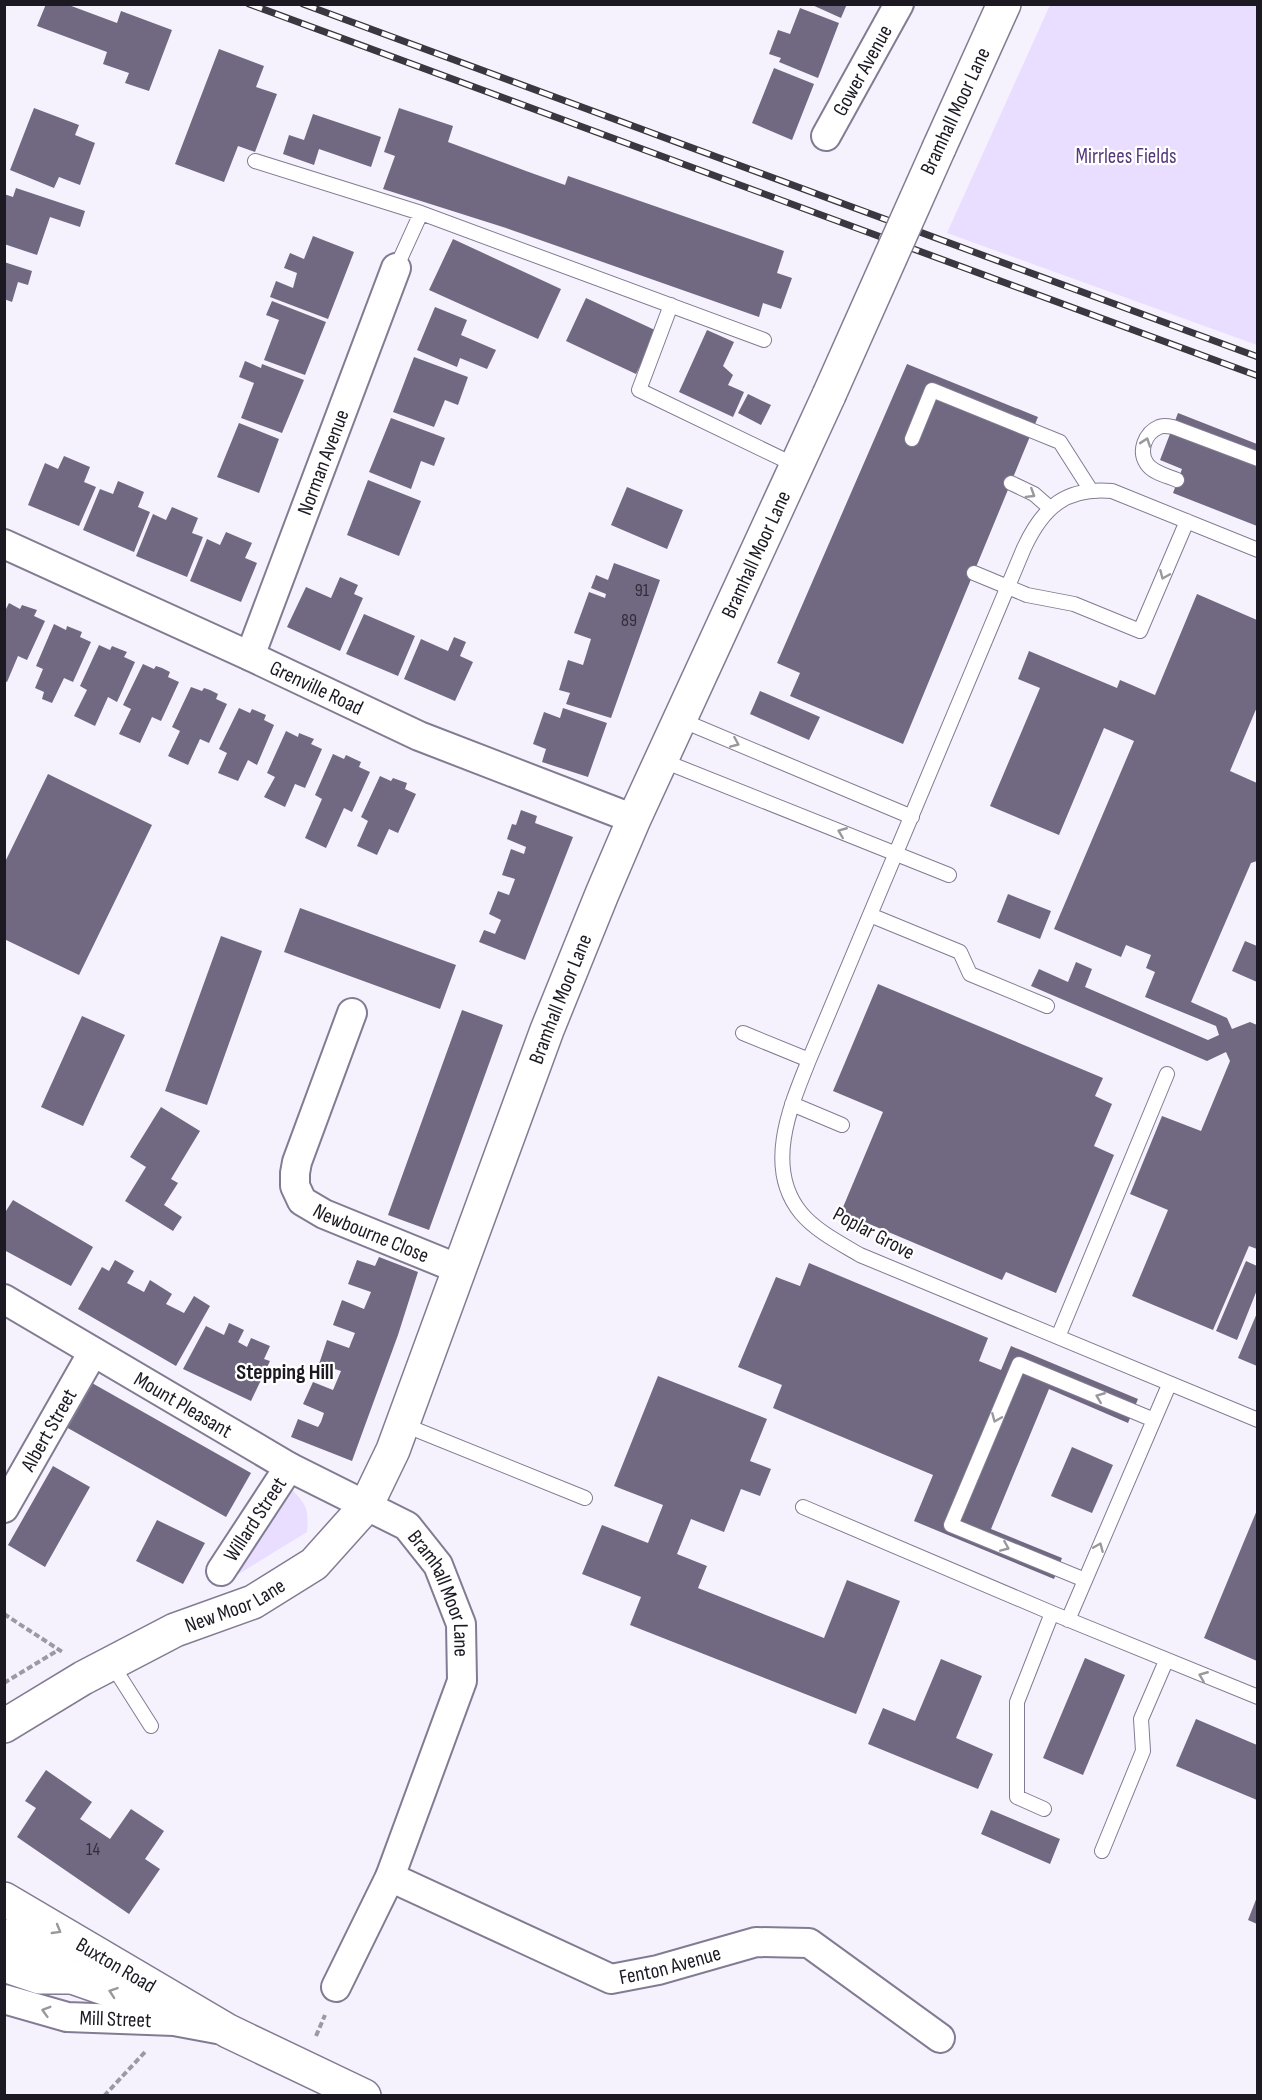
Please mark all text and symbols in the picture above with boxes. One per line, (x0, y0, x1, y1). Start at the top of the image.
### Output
street label: Gower Avenue (828, 21, 898, 120)
street label: Bramhall Moor Lane (915, 44, 996, 179)
park label: Mirrlees Fields (1076, 144, 1176, 169)
street label: Norman Avenue (292, 406, 355, 519)
one-way arrow (1139, 437, 1152, 448)
one-way arrow (1025, 486, 1036, 497)
street label: Bramhall Moor Lane (716, 487, 796, 622)
one-way arrow (1159, 569, 1171, 580)
house number: 91 (635, 580, 650, 601)
house number: 89 (621, 610, 637, 631)
street label: Grenville Road (266, 655, 367, 721)
one-way arrow (728, 735, 739, 747)
one-way arrow (837, 827, 848, 839)
street label: Bramhall Moor Lane (524, 931, 597, 1067)
street label: Newbourne Close (308, 1198, 432, 1268)
street label: Poplar Grove (829, 1202, 919, 1265)
district label: Stepping Hill (236, 1359, 334, 1386)
street label: Mount Pleasant (129, 1367, 236, 1444)
street label: Albert Street (15, 1384, 82, 1477)
one-way arrow (1095, 1392, 1106, 1404)
one-way arrow (991, 1411, 1003, 1422)
street label: Willard Street (219, 1473, 292, 1566)
street label: Bramhall Moor Lane (402, 1525, 474, 1657)
one-way arrow (999, 1540, 1010, 1552)
one-way arrow (1092, 1542, 1104, 1553)
street label: New Moor Lane (182, 1573, 290, 1638)
one-way arrow (1198, 1671, 1209, 1683)
house number: 14 (86, 1839, 100, 1860)
one-way arrow (51, 1923, 61, 1934)
street label: Buxton Road (71, 1932, 160, 1999)
street label: Fenton Avenue (617, 1941, 724, 1990)
one-way arrow (108, 1986, 119, 1999)
street label: Mill Street (79, 2005, 152, 2033)
one-way arrow (41, 2006, 52, 2018)

